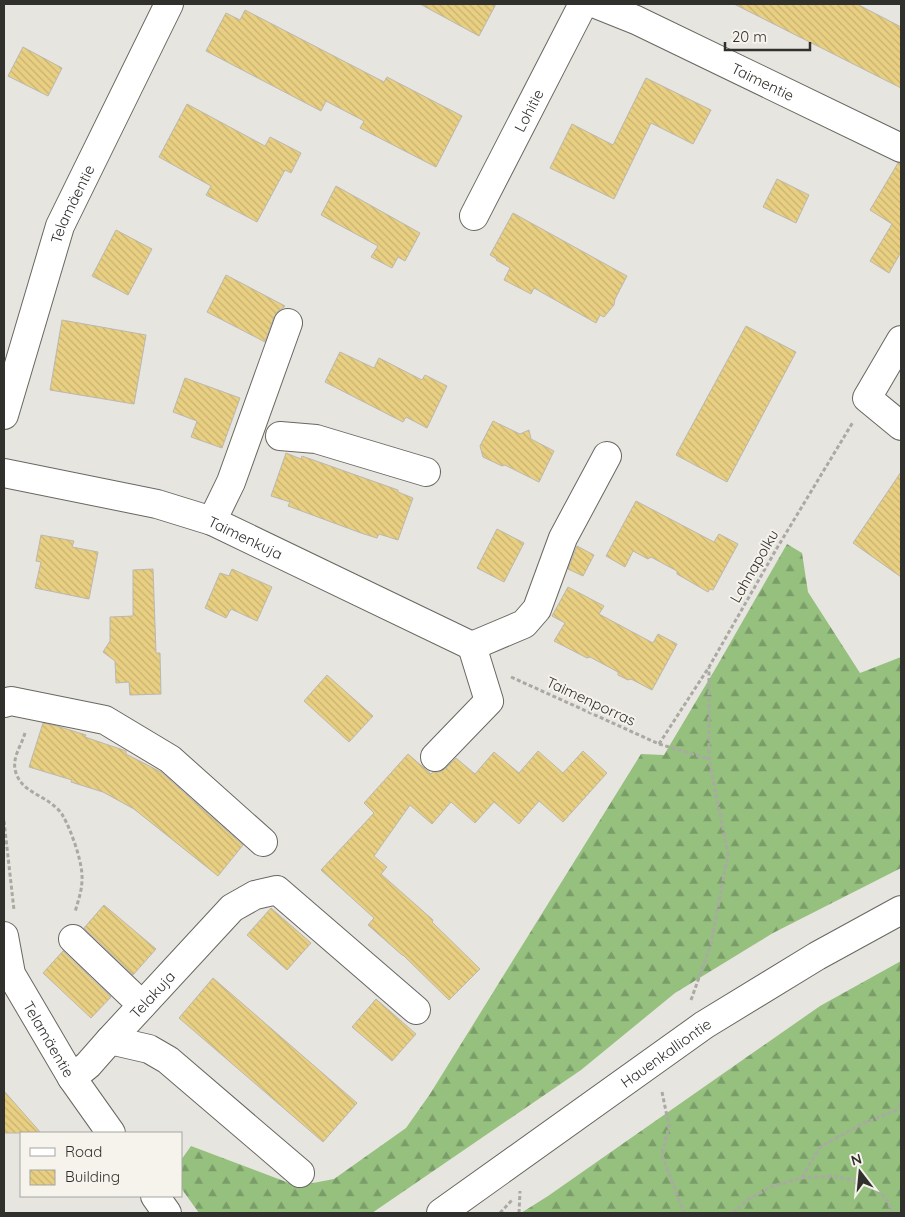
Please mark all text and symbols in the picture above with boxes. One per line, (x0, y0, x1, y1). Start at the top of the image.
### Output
scale bar (725, 20, 810, 52)
text: 20 m (732, 27, 767, 46)
street label: Taimentie (728, 58, 797, 105)
street label: Lohitie (510, 86, 547, 135)
street label: Telamäentie (46, 161, 98, 246)
street label: Taimenkuja (205, 511, 286, 563)
street label: Lahnapolku (725, 526, 783, 606)
street label: Taimenporras (543, 672, 639, 730)
street label: Telakuja (125, 967, 179, 1022)
street label: Telamäentie (19, 998, 79, 1080)
street label: Hauenkalliontie (616, 1014, 714, 1091)
legend (20, 1132, 182, 1197)
text: Road (65, 1142, 102, 1161)
north arrow (835, 1147, 885, 1197)
text: N (849, 1149, 864, 1170)
text: Building (65, 1167, 120, 1186)

